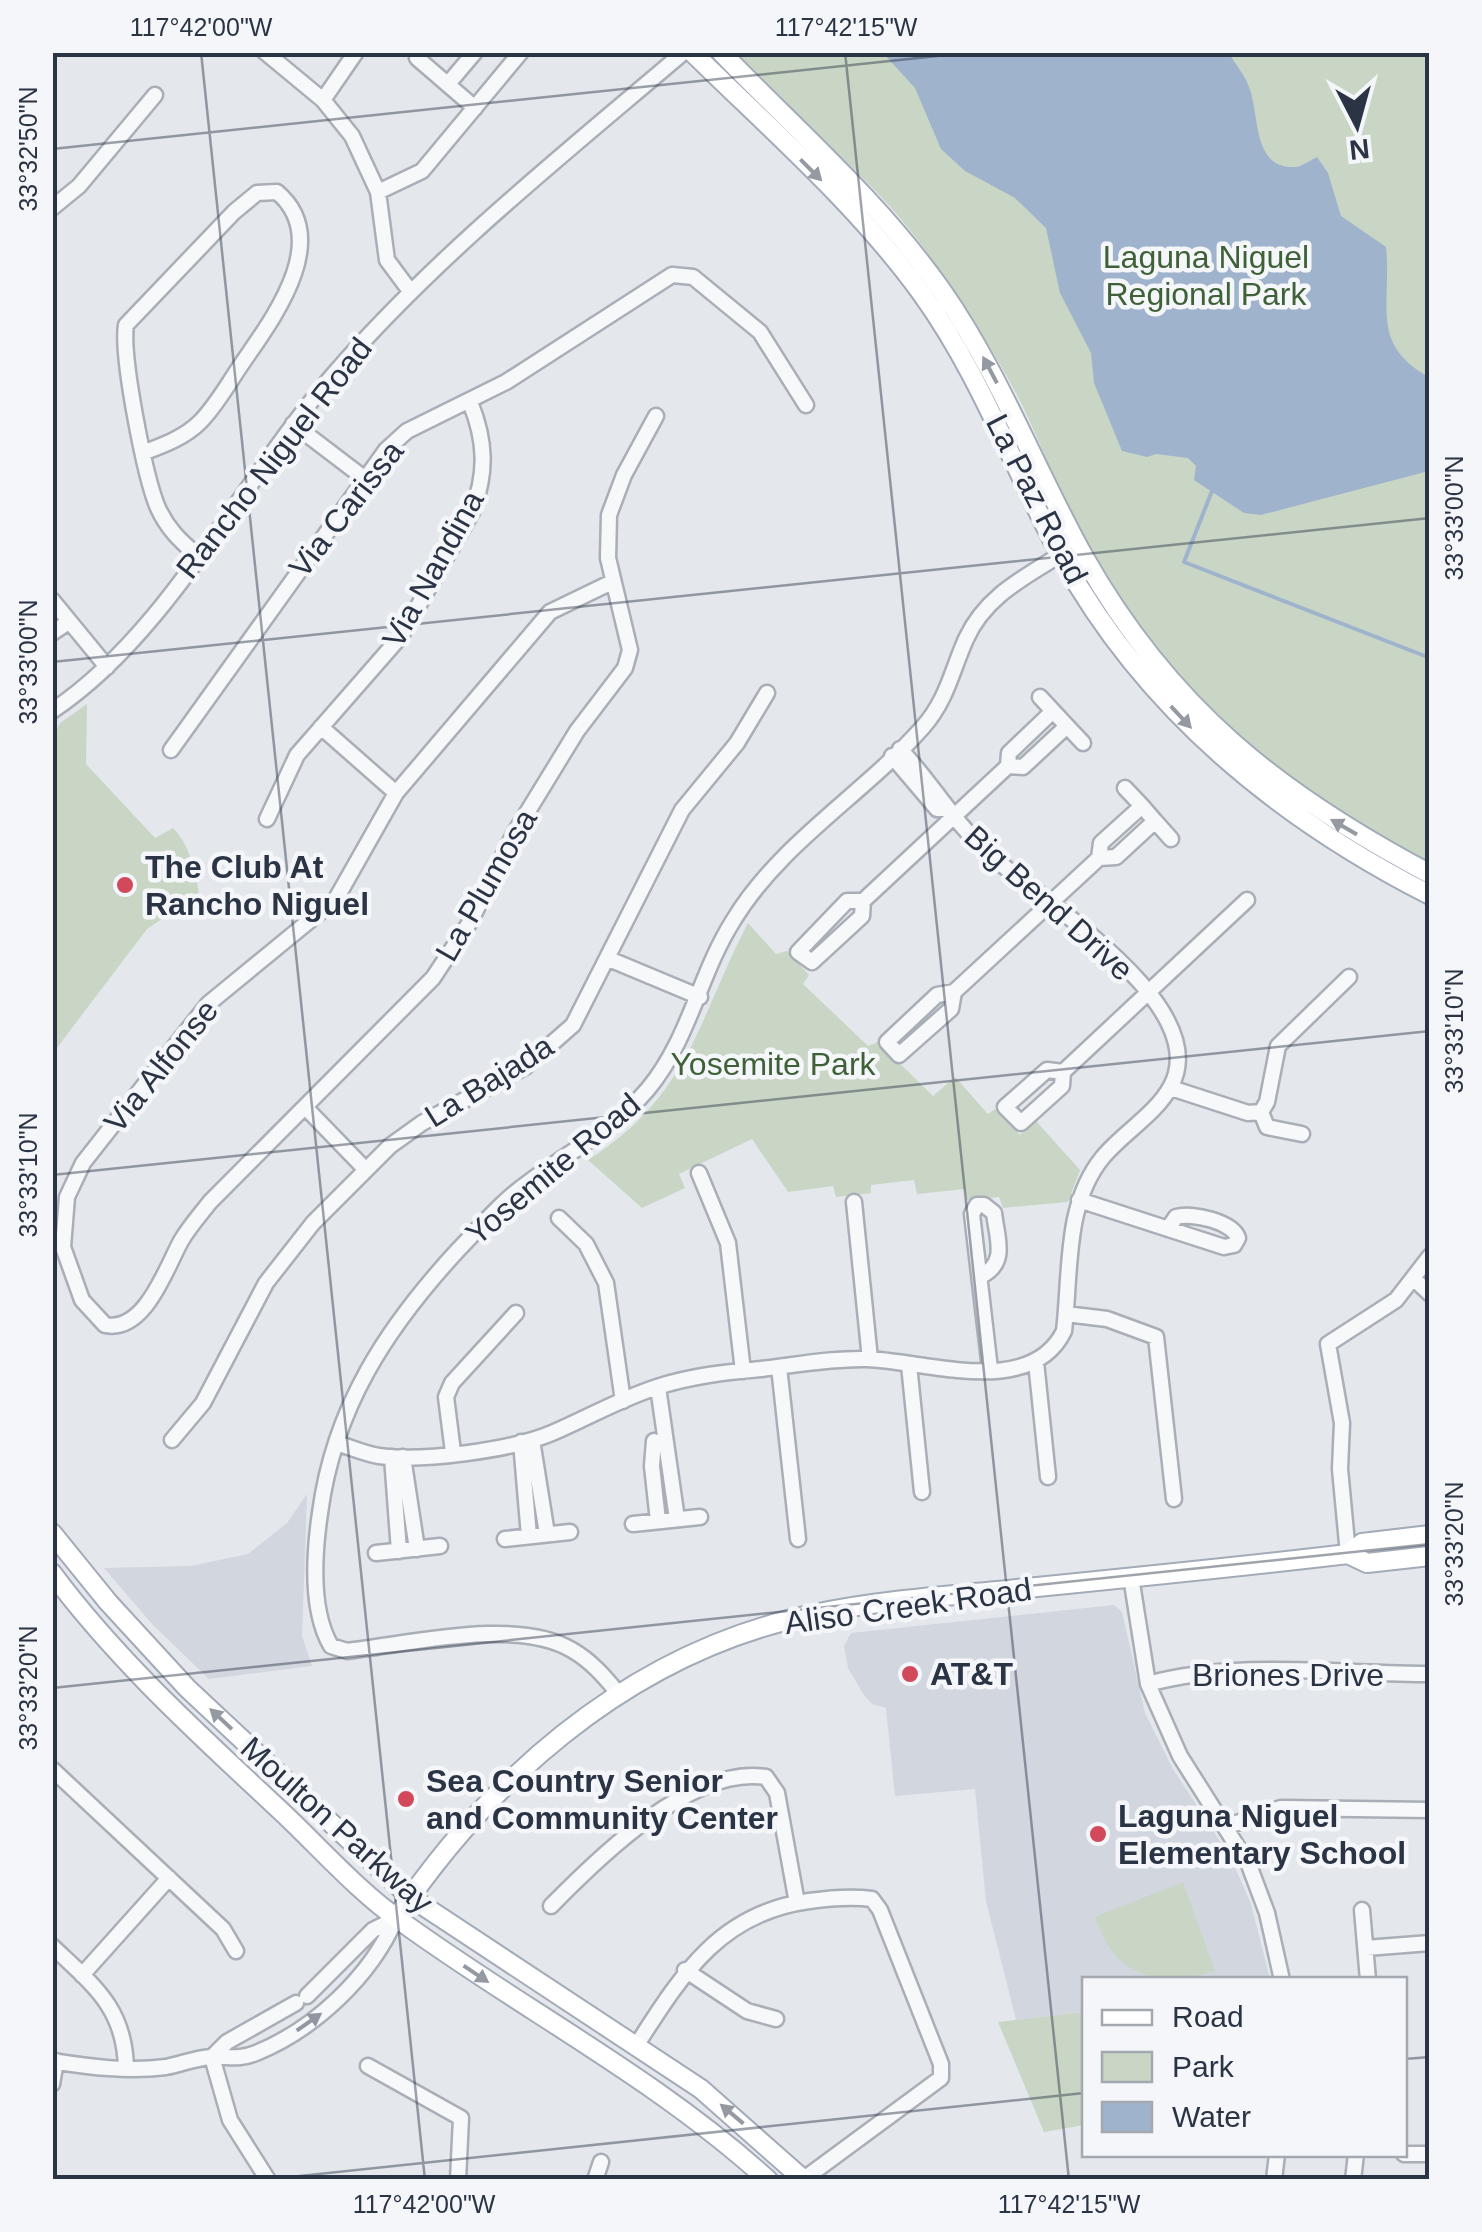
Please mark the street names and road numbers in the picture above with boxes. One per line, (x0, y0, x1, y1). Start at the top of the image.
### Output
street label: Rancho Niguel Road (169, 331, 379, 585)
street label: La Paz Road (979, 408, 1095, 590)
street label: Via Carissa (282, 434, 410, 584)
street label: Via Nandina (375, 484, 491, 654)
street label: La Plumosa (428, 803, 544, 967)
street label: Big Bend Drive (958, 818, 1140, 988)
street label: Via Alfonse (97, 993, 225, 1139)
street label: La Bajada (418, 1027, 560, 1134)
street label: Yosemite Road (459, 1086, 647, 1252)
street label: Aliso Creek Road (782, 1571, 1034, 1641)
street label: Briones Drive (1192, 1657, 1384, 1693)
street label: Moulton Parkway (234, 1730, 440, 1920)

